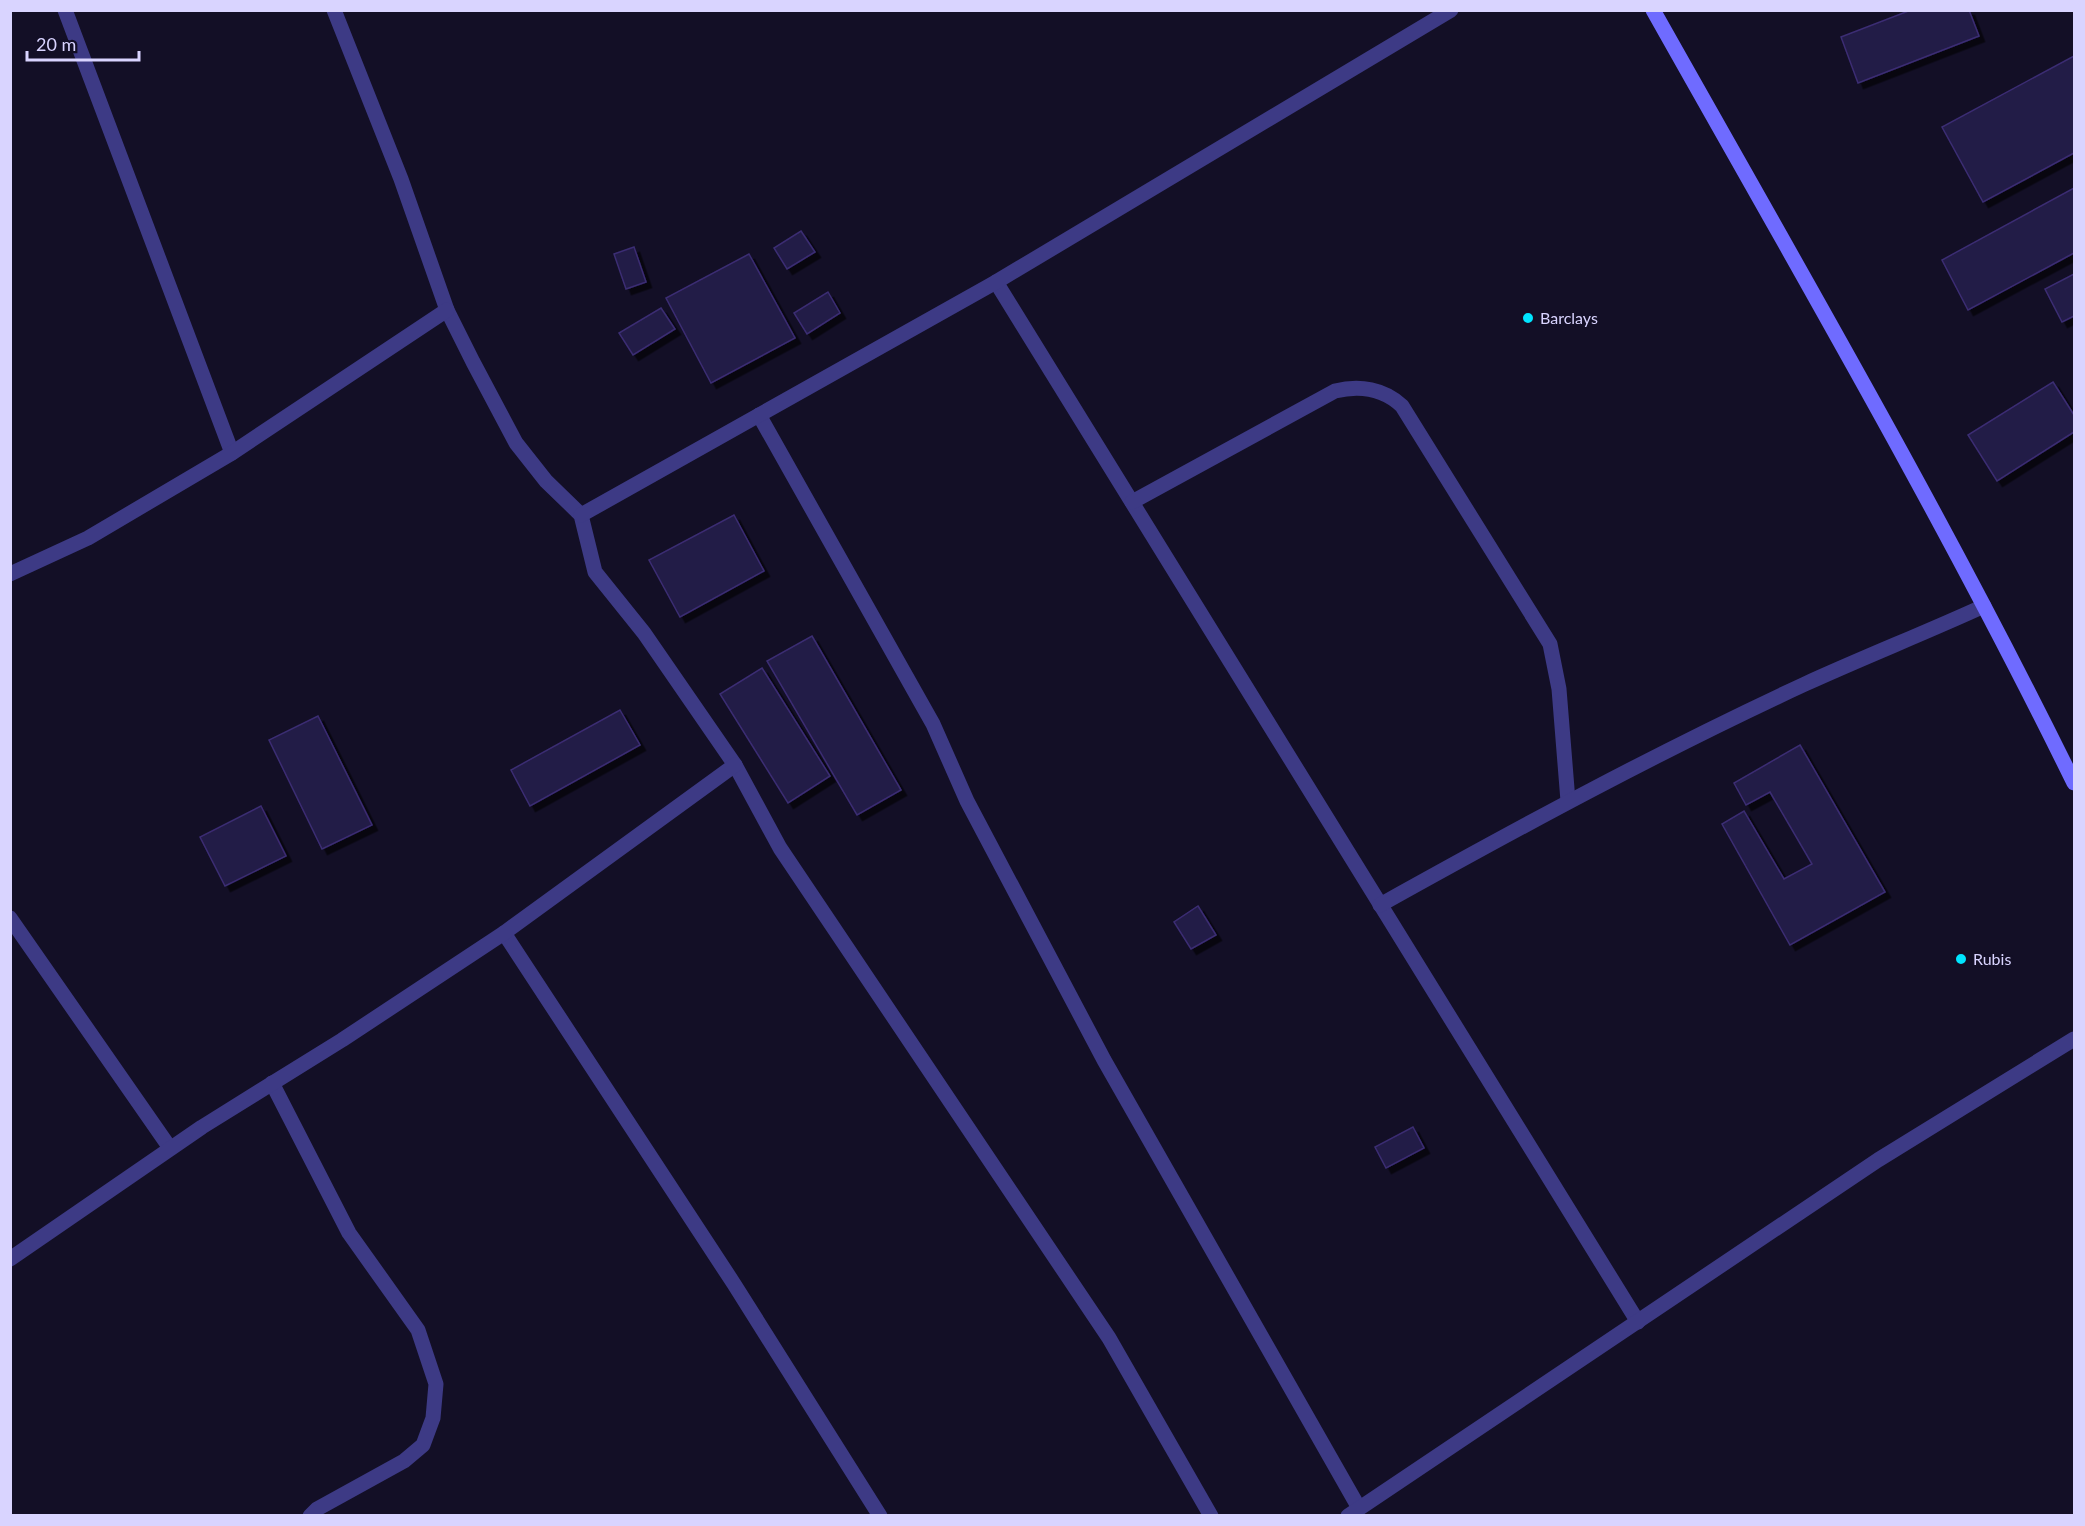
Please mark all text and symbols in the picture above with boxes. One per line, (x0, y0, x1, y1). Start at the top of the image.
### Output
scale bar (27, 24, 140, 62)
text: 20 m (36, 33, 76, 55)
place label: Barclays (1540, 308, 1598, 327)
marker: Barclays (1521, 311, 1535, 325)
place label: Rubis (1973, 949, 2011, 968)
marker: Rubis (1954, 952, 1968, 966)

